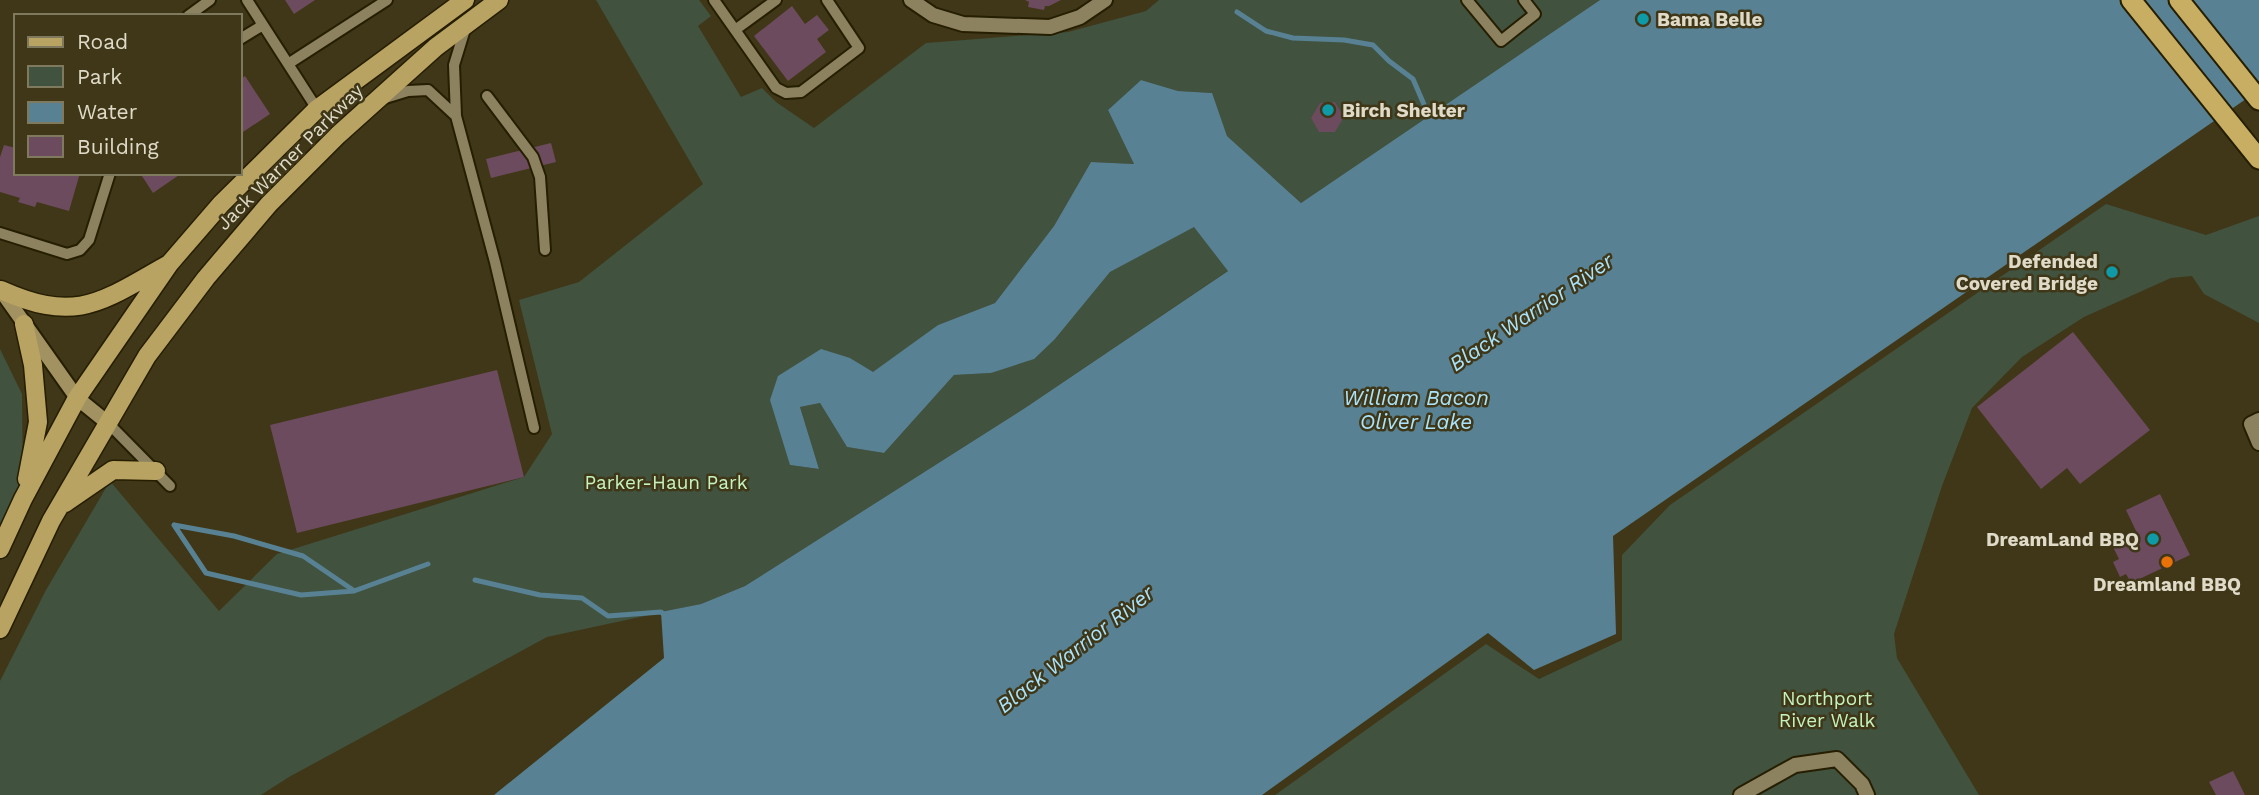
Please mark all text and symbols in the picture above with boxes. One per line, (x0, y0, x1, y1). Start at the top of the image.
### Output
place label: Bama Belle (1657, 8, 1763, 31)
marker: Bama Belle (1635, 11, 1651, 27)
legend (14, 14, 242, 175)
text: Road (77, 29, 128, 54)
text: Park (77, 64, 122, 89)
street label: Jack Warner Parkway (212, 79, 368, 235)
text: Water (77, 99, 138, 124)
place label: Birch Shelter (1342, 99, 1466, 122)
marker: Birch Shelter (1320, 102, 1336, 118)
text: Building (77, 134, 159, 159)
water label: Black Warrior River (1444, 247, 1618, 376)
place label: Defended Covered Bridge (1956, 250, 2098, 295)
marker: Defended Covered Bridge (2104, 264, 2120, 280)
water label: William Bacon Oliver Lake (1343, 385, 1489, 434)
park label: Parker-Haun Park (585, 471, 748, 494)
place label: DreamLand BBQ (1986, 528, 2139, 551)
marker: DreamLand BBQ (2145, 531, 2161, 547)
marker: Dreamland BBQ (2159, 554, 2175, 570)
place label: Dreamland BBQ (2093, 573, 2241, 596)
water label: Black Warrior River (992, 580, 1159, 718)
park label: Northport River Walk (1779, 687, 1876, 732)

